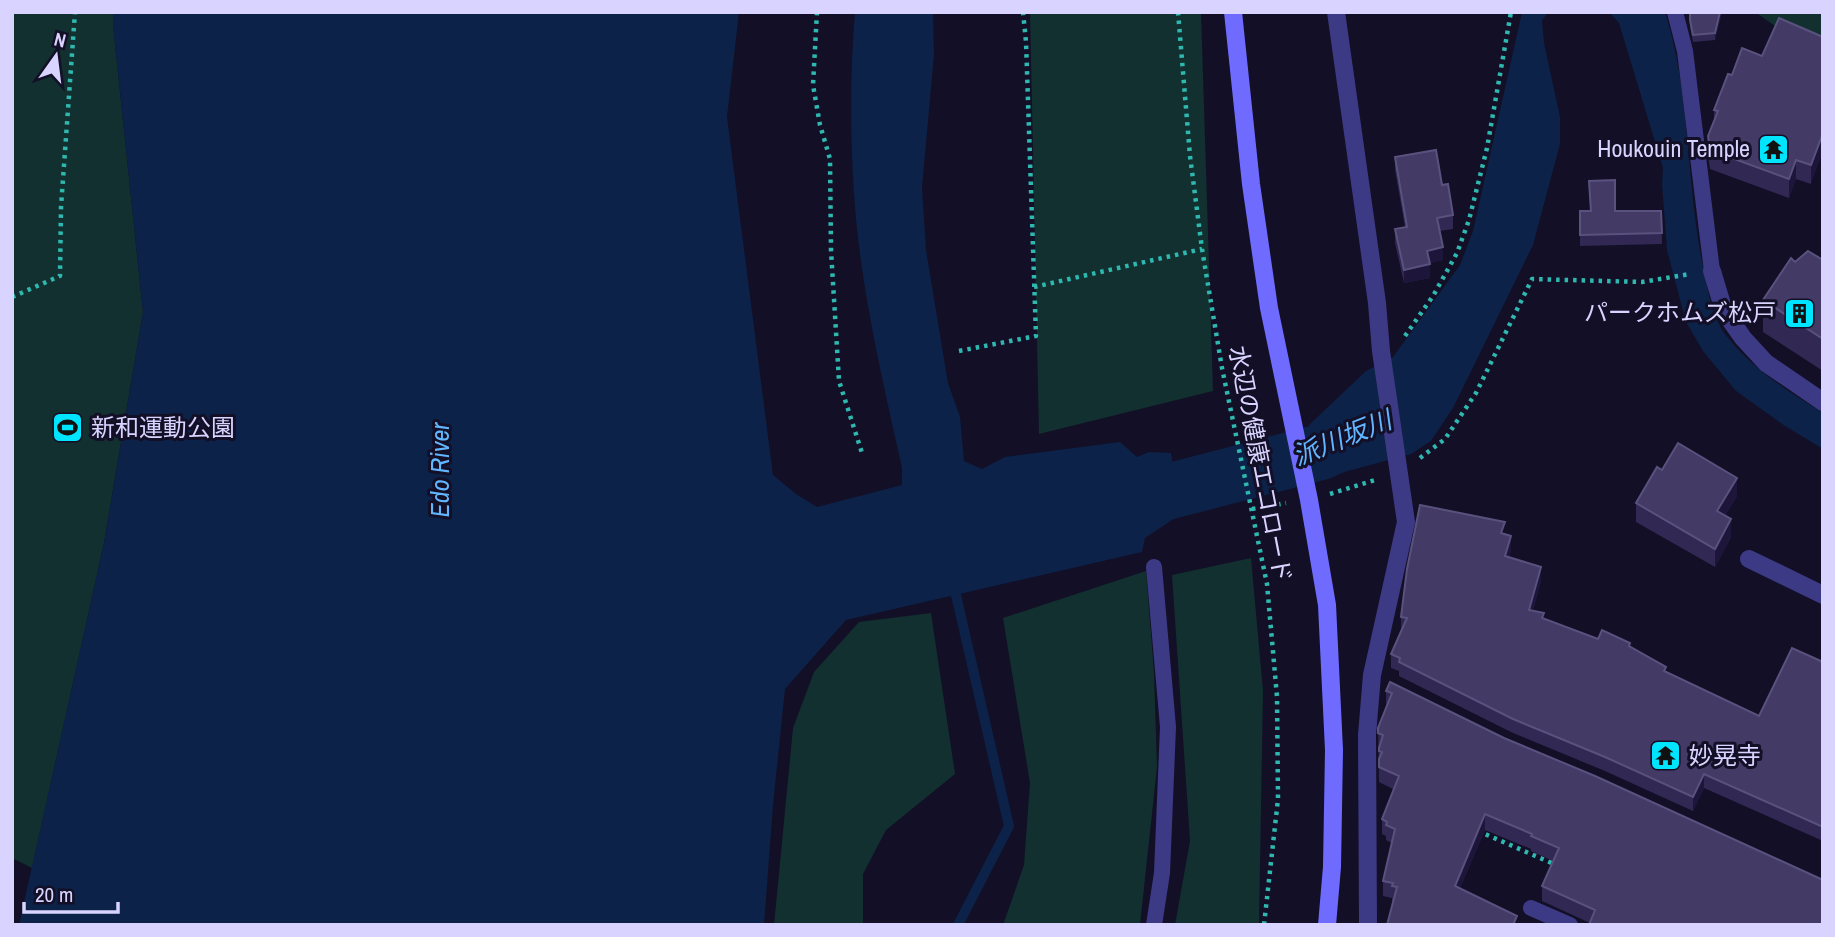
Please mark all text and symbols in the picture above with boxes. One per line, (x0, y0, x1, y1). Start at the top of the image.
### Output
north arrow (21, 21, 91, 91)
text: N (52, 26, 69, 53)
place label: Houkouin Temple (1597, 132, 1750, 164)
temple icon: Houkouin Temple (1756, 132, 1790, 166)
place label: パークホムズ松戸 (1584, 296, 1776, 328)
building icon: パークホムズ松戸 (1782, 296, 1816, 330)
street label: 水辺の健康エコロード (1222, 343, 1300, 585)
water label: 派川坂川 (1287, 401, 1399, 473)
sports icon: 新和運動公園 (51, 411, 85, 445)
place label: 新和運動公園 (91, 411, 235, 443)
water label: Edo River (422, 422, 457, 517)
temple icon: 妙晃寺 (1649, 739, 1683, 773)
place label: 妙晃寺 (1689, 739, 1761, 771)
scale bar (24, 870, 119, 914)
text: 20 m (35, 880, 73, 909)

